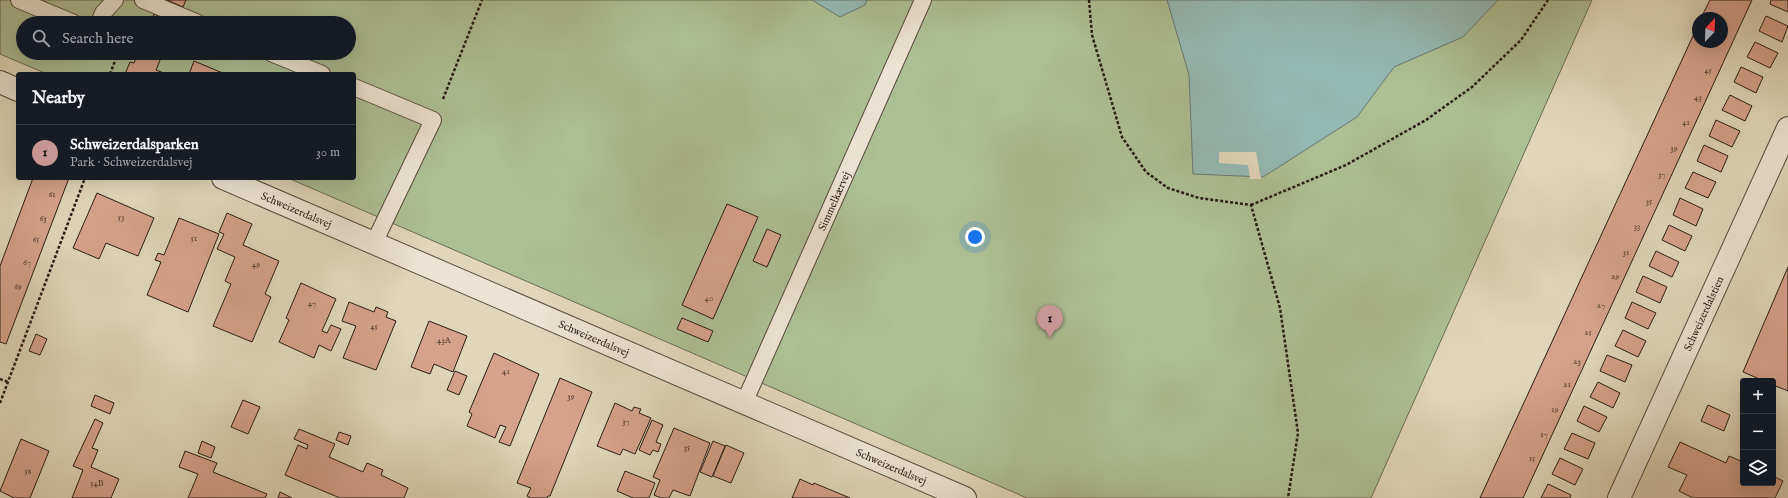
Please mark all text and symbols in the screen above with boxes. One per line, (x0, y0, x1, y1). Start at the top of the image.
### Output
north arrow (1692, 12, 1728, 48)
search box (16, 16, 356, 60)
icon: search (30, 27, 52, 49)
text: Search here (62, 29, 133, 48)
house number: 45 (1704, 65, 1713, 76)
text: Nearby (32, 88, 85, 109)
house number: 43 (1694, 92, 1702, 103)
house number: 41 (1682, 117, 1690, 128)
text: Schweizerdalsparken (70, 135, 199, 154)
house number: 39 (1670, 143, 1678, 154)
text: 1 (43, 144, 47, 161)
text: 30 m (316, 144, 340, 161)
text: Park · Schweizerdalsvej (70, 154, 192, 171)
house number: 37 (1658, 169, 1666, 180)
street label: Simmelkærvej (815, 170, 854, 233)
house number: 61 (48, 189, 56, 200)
street label: Schweizerdalsvej (259, 189, 334, 232)
house number: 35 (1646, 196, 1653, 207)
house number: 53 (118, 212, 124, 223)
house number: 63 (39, 213, 47, 224)
house number: 33 (1634, 221, 1640, 232)
your location (965, 227, 985, 247)
house number: 51 (191, 233, 197, 244)
house number: 65 (32, 234, 40, 245)
house number: 31 (1623, 247, 1629, 258)
house number: 67 (23, 257, 31, 268)
house number: 49 (252, 259, 260, 270)
house number: 29 (1611, 271, 1619, 282)
street label: Schweizerdalstien (1681, 274, 1727, 353)
house number: 69 (14, 281, 22, 292)
house number: 40 (705, 293, 713, 304)
house number: 47 (308, 298, 316, 309)
house number: 27 (1597, 300, 1605, 311)
pin: 1 (1037, 305, 1063, 338)
street label: Schweizerdalsvej (556, 318, 631, 360)
house number: 45 (370, 321, 379, 332)
house number: 25 (1584, 327, 1592, 338)
house number: 43A (437, 335, 452, 346)
house number: 23 (1573, 356, 1581, 367)
house number: 41 (502, 366, 510, 377)
map controls (1740, 378, 1776, 486)
button: + (1740, 378, 1776, 414)
house number: 21 (1563, 379, 1571, 390)
house number: 39 (567, 391, 575, 402)
house number: 19 (1551, 404, 1559, 415)
button: − (1740, 414, 1776, 450)
house number: 37 (622, 416, 630, 427)
house number: 17 (1540, 429, 1548, 440)
house number: 35 (684, 442, 691, 453)
street label: Schweizerdalsvej (854, 446, 929, 489)
button: layers (1740, 450, 1776, 486)
house number: 15 (1529, 453, 1536, 464)
house number: 58 (25, 466, 32, 477)
house number: 54B (90, 478, 104, 489)

